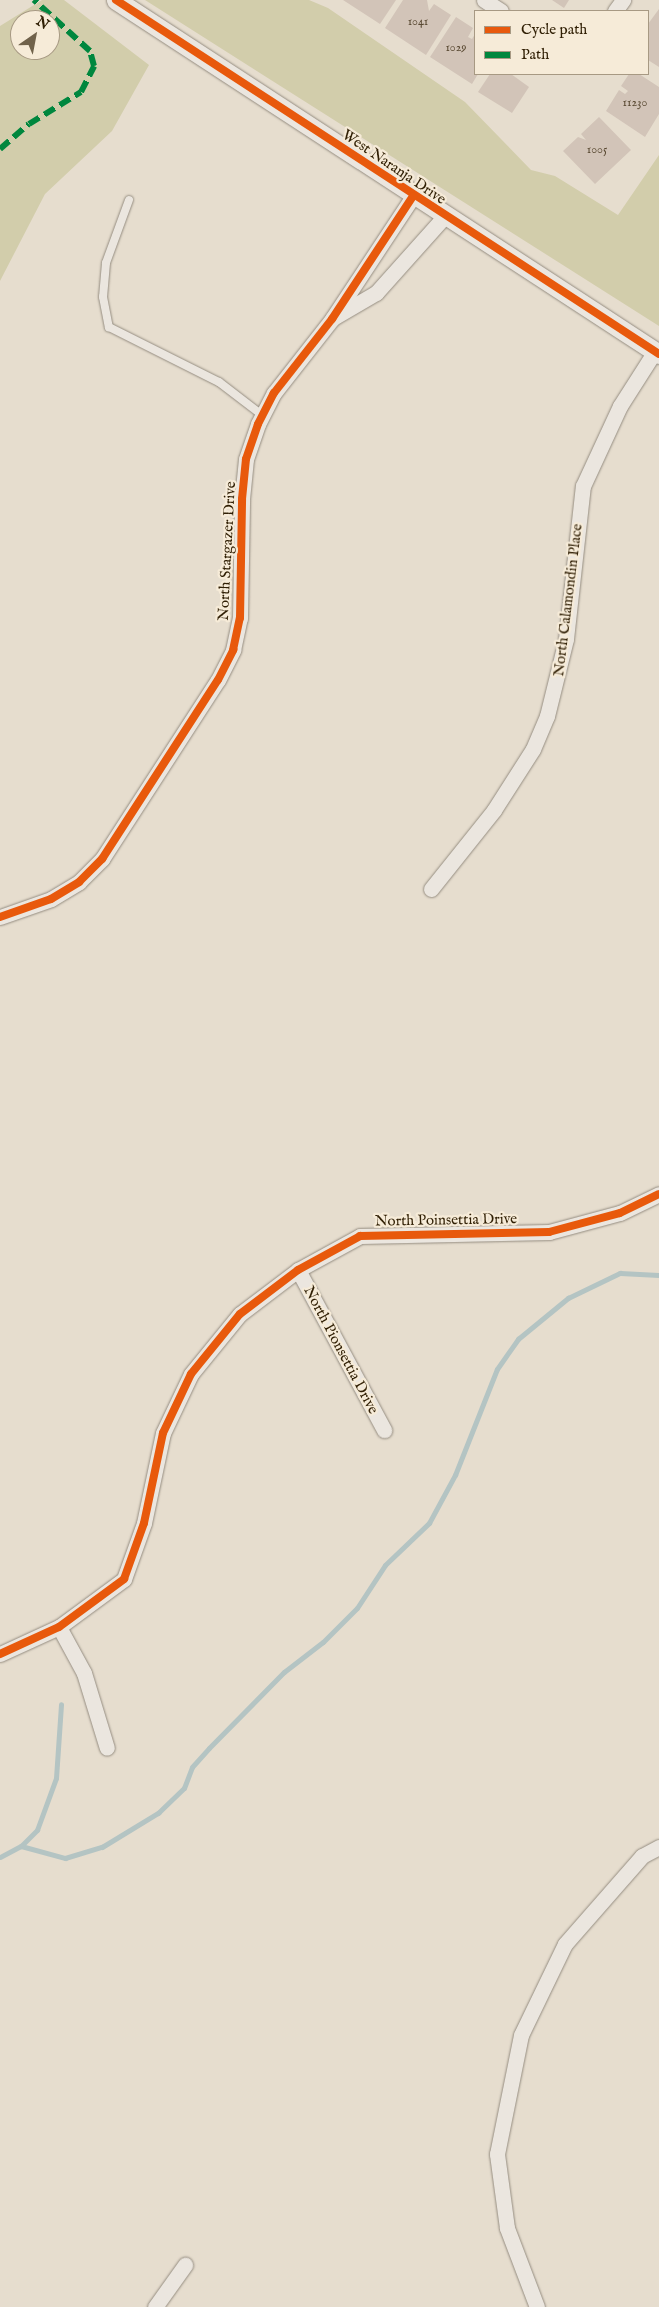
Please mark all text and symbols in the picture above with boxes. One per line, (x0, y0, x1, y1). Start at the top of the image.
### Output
north arrow (10, 10, 60, 60)
legend (474, 10, 649, 75)
text: N (33, 12, 53, 34)
house number: 1041 (408, 15, 428, 29)
text: Cycle path (521, 20, 587, 39)
house number: 1029 (445, 41, 467, 55)
text: Path (521, 45, 549, 64)
house number: 11230 (623, 96, 647, 110)
street label: West Naranja Drive (339, 126, 449, 208)
house number: 1005 (587, 143, 607, 157)
street label: North Stargazer Drive (214, 481, 240, 621)
street label: North Calamondin Place (550, 523, 586, 677)
street label: North Poinsettia Drive (375, 1210, 517, 1230)
street label: North Pionsettia Drive (300, 1283, 382, 1417)

